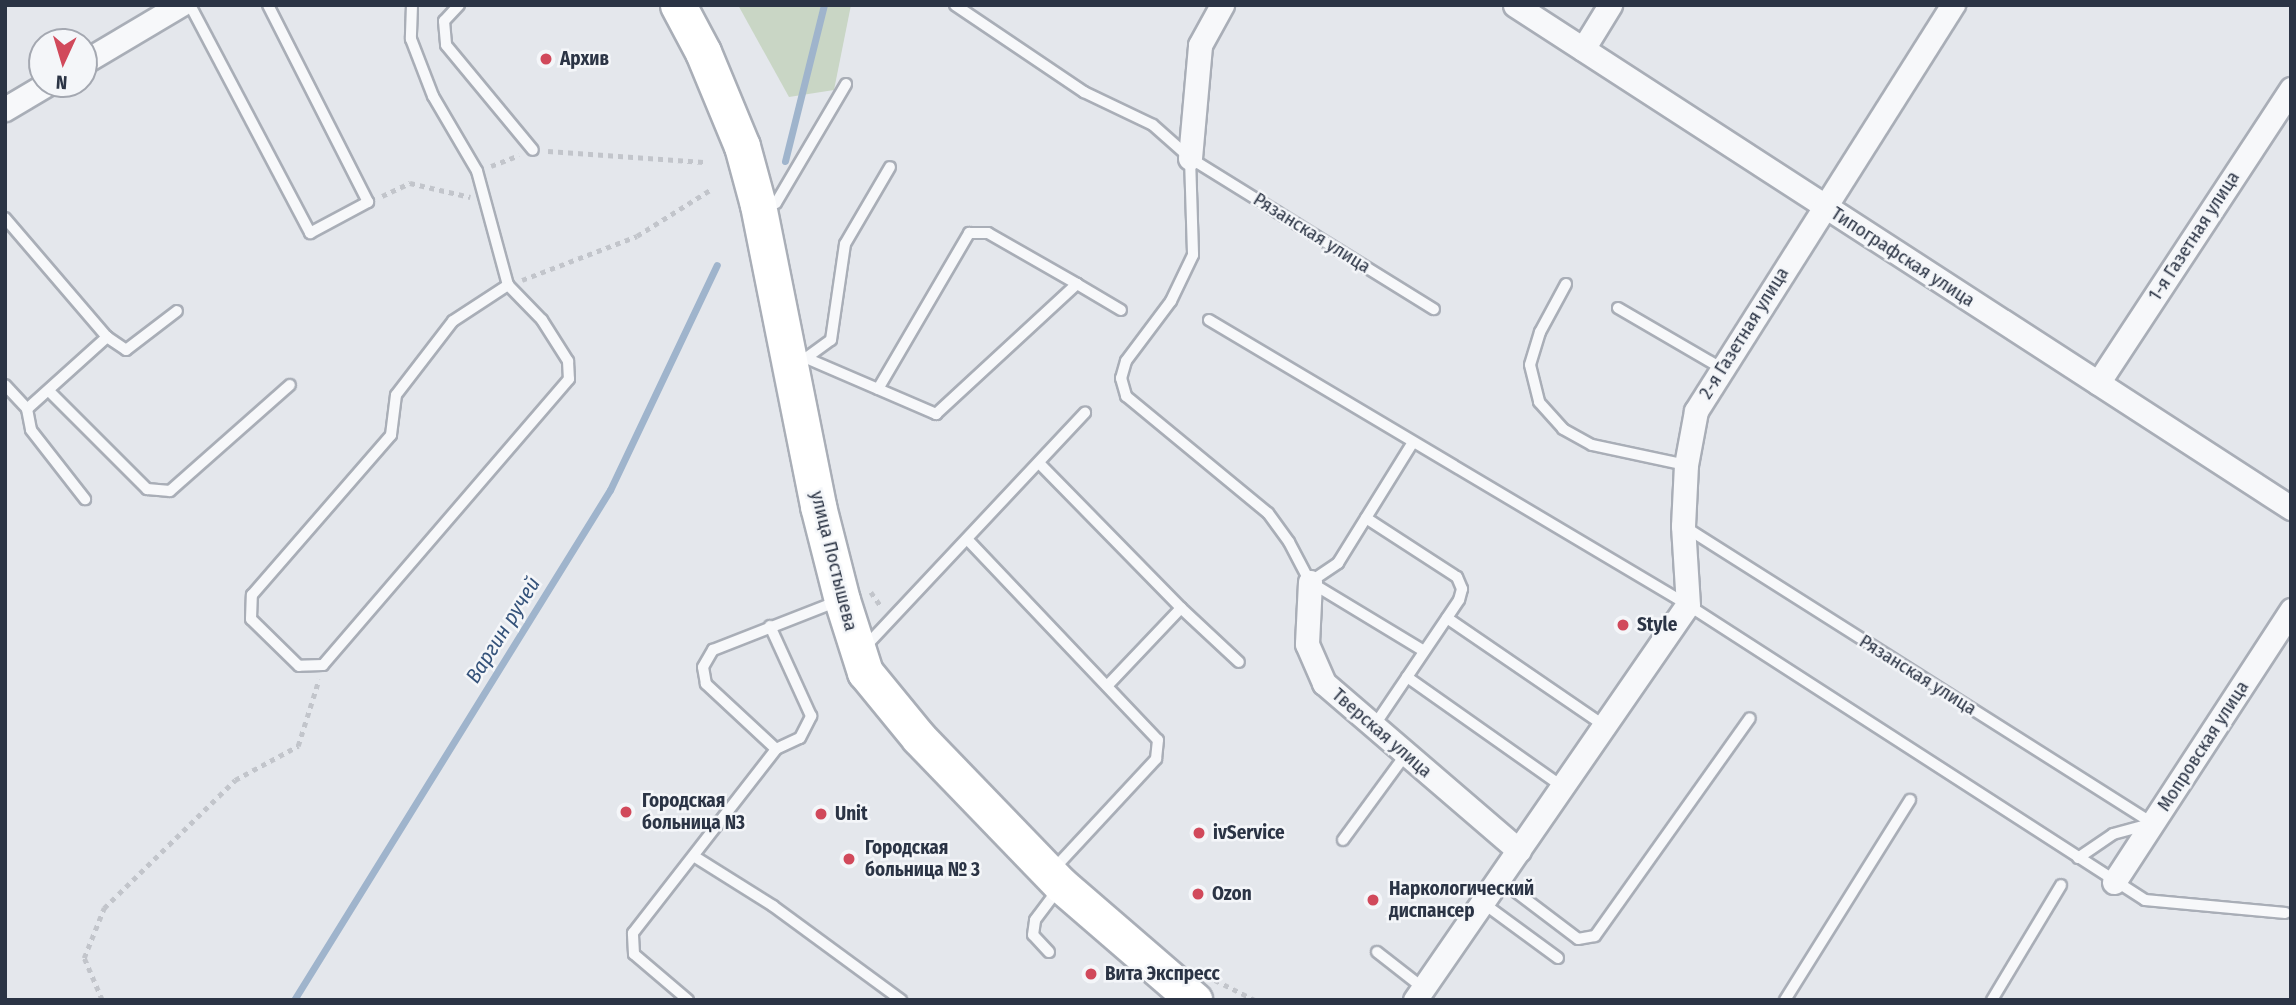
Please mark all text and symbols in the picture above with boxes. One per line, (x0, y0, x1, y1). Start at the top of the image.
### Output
north arrow (28, 28, 98, 98)
place label: Архив (560, 48, 609, 70)
marker: Архив (538, 51, 554, 67)
text: N (55, 71, 68, 94)
street label: 1-я Газетная улица (2144, 167, 2244, 305)
street label: Рязанская улица (1249, 188, 1375, 278)
street label: Типографская улица (1827, 202, 1979, 312)
street label: 2-я Газетная улица (1694, 263, 1794, 403)
street label: улица Постышева (806, 489, 862, 633)
water label: Варгин ручей (460, 572, 546, 688)
place label: Style (1637, 614, 1677, 636)
marker: Style (1615, 617, 1631, 633)
street label: Рязанская улица (1855, 630, 1981, 720)
street label: Мопровская улица (2152, 677, 2254, 815)
street label: Тверская улица (1327, 683, 1437, 783)
place label: Городская больница N3 (642, 790, 745, 834)
marker: Городская больница N3 (616, 802, 636, 822)
place label: Unit (835, 803, 868, 825)
marker: Unit (813, 806, 829, 822)
place label: ivService (1213, 822, 1285, 844)
marker: ivService (1191, 825, 1207, 841)
place label: Городская больница № 3 (865, 837, 980, 881)
marker: Городская больница № 3 (839, 849, 859, 869)
place label: Наркологический диспансер (1389, 878, 1534, 922)
place label: Ozon (1212, 883, 1252, 905)
marker: Ozon (1190, 886, 1206, 902)
marker: Наркологический диспансер (1363, 890, 1383, 910)
place label: Вита Экспресс (1105, 963, 1220, 985)
marker: Вита Экспресс (1083, 966, 1099, 982)

